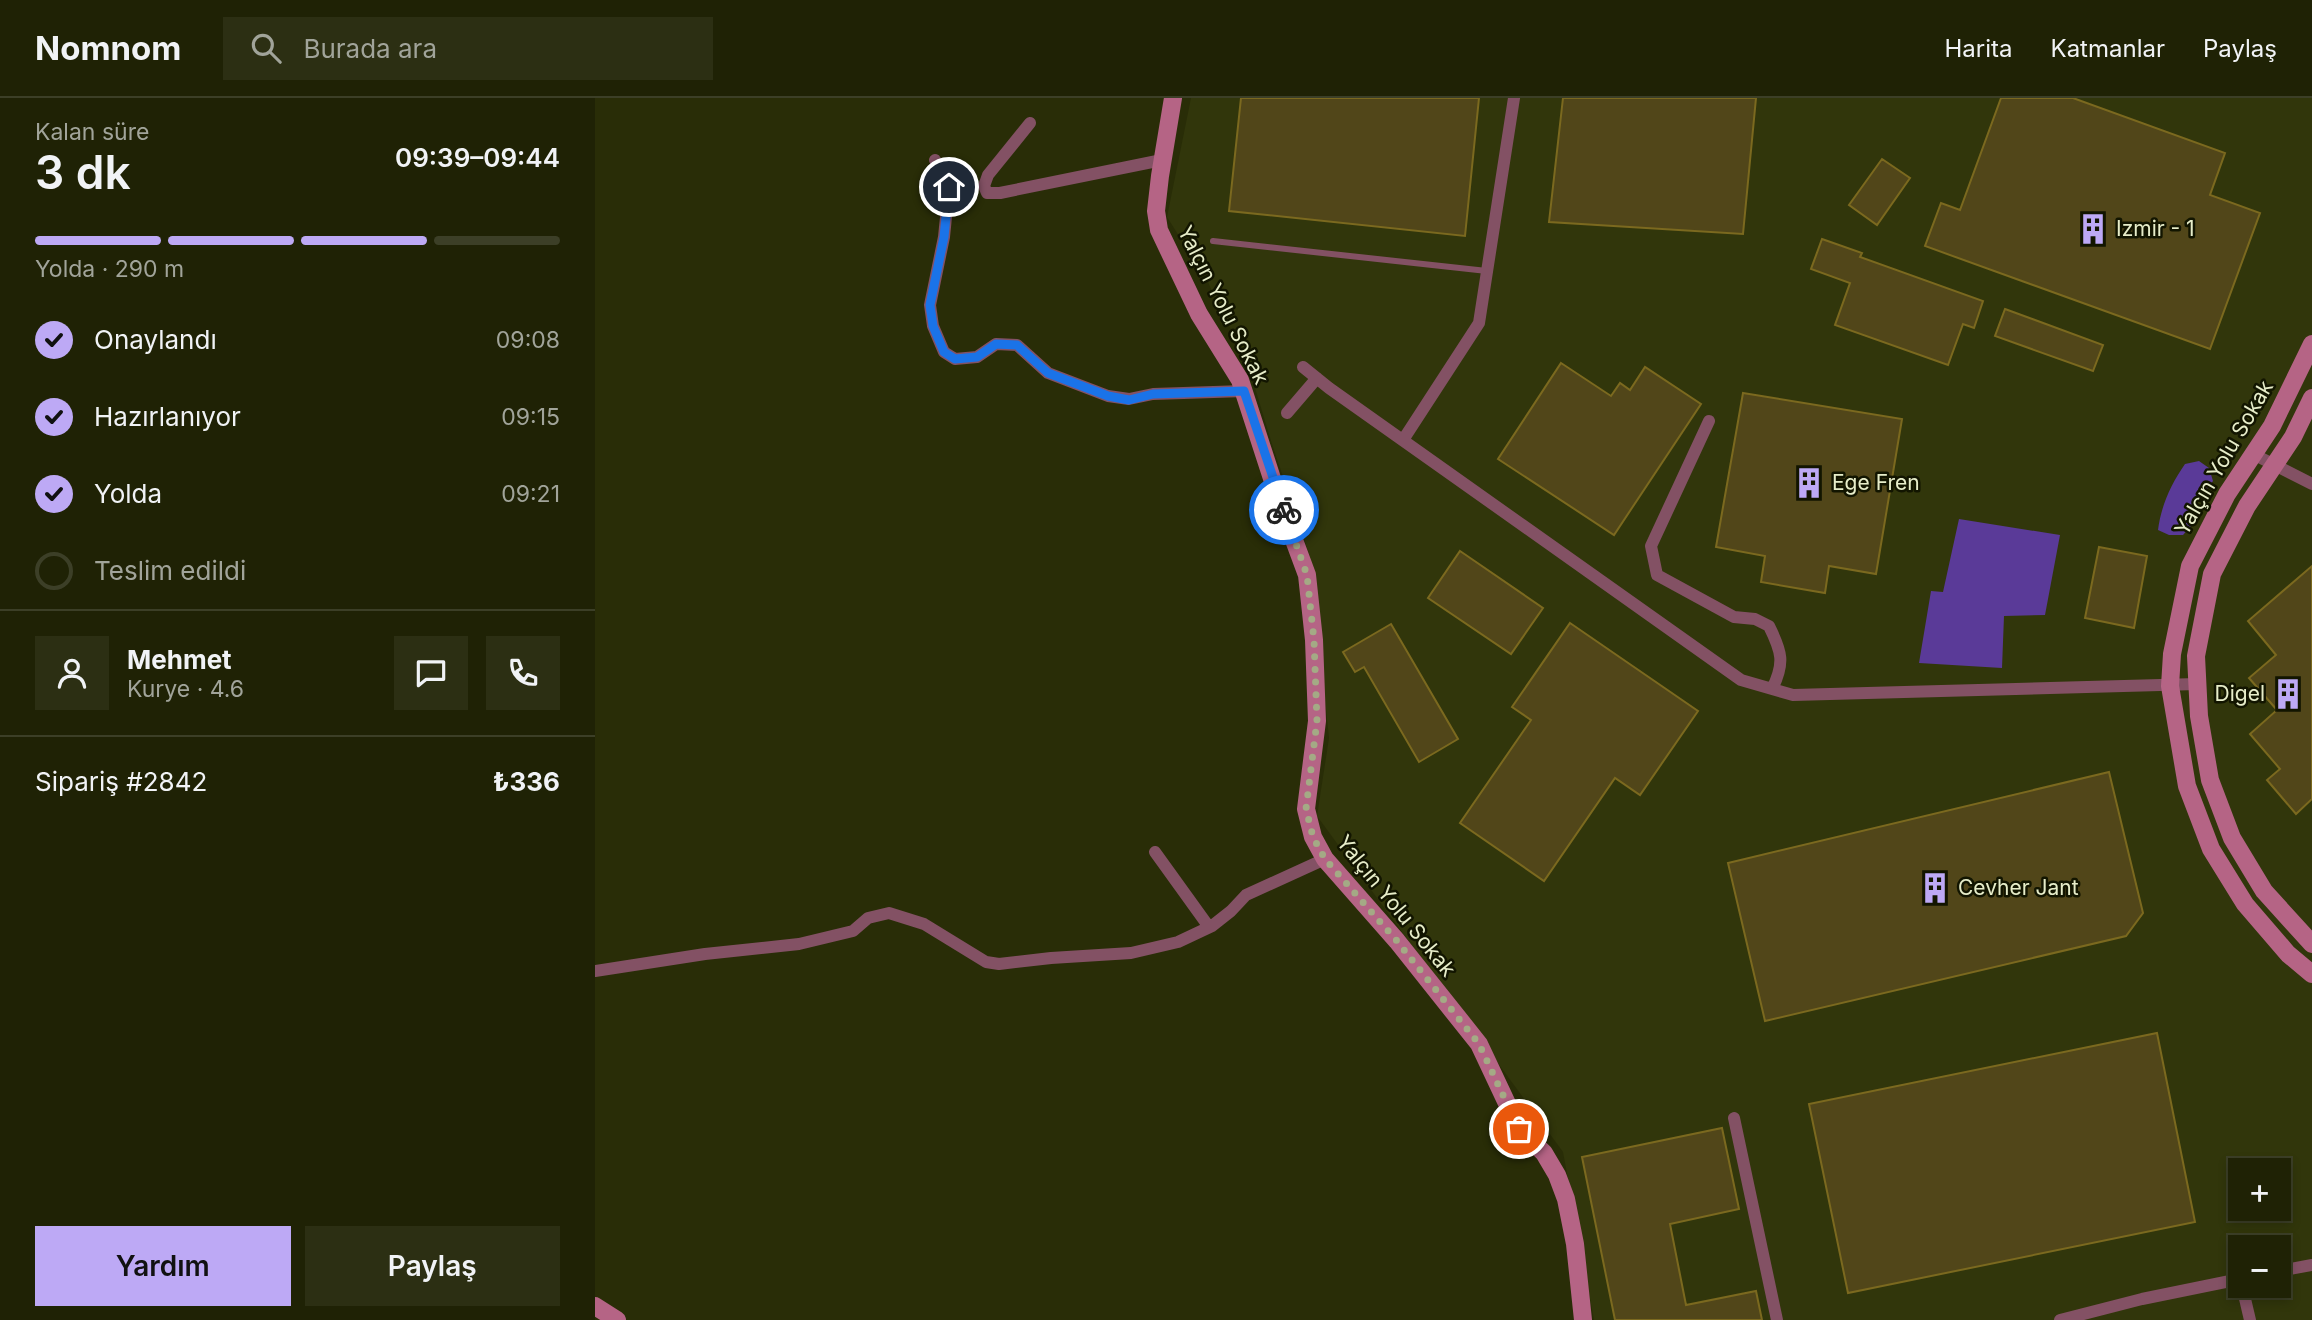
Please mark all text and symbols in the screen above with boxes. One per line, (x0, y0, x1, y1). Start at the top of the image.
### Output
search box (223, 17, 713, 80)
text: Nomnom (35, 28, 181, 68)
icon: search (247, 29, 285, 67)
text: Burada ara (303, 33, 437, 64)
text: Harita (1945, 34, 2013, 63)
text: Katmanlar (2051, 34, 2165, 63)
text: Paylaş (2203, 34, 2277, 63)
text: Kalan süre (35, 118, 149, 146)
text: 09:39–09:44 (395, 142, 560, 173)
text: 3 dk (35, 144, 131, 200)
pin (919, 157, 979, 217)
icon: home (930, 168, 968, 206)
building icon: Izmir - 1 (2076, 212, 2110, 246)
place label: Izmir - 1 (2116, 216, 2195, 241)
street label: Yalçın Yolu Sokak (1173, 221, 1274, 389)
text: Yolda · 290 m (35, 255, 184, 283)
icon: check (35, 321, 73, 359)
text: Onaylandı (94, 324, 217, 355)
text: 09:08 (496, 326, 560, 354)
street label: Yalçın Yolu Sokak (2169, 375, 2278, 540)
icon: check (35, 398, 73, 436)
text: Hazırlanıyor (94, 401, 241, 432)
text: 09:15 (501, 403, 560, 431)
building icon: Ege Fren (1792, 466, 1826, 500)
place label: Ege Fren (1832, 470, 1920, 495)
icon: check (35, 475, 73, 513)
courier (1249, 475, 1319, 545)
text: Yolda (94, 478, 162, 509)
text: 09:21 (501, 480, 560, 508)
icon: bike (1265, 491, 1303, 529)
text: Teslim edildi (94, 555, 246, 586)
button: person (35, 636, 109, 710)
button: chat (394, 636, 468, 710)
button: phone (486, 636, 560, 710)
text: Mehmet (127, 644, 232, 675)
text: Kurye · 4.6 (127, 675, 244, 703)
building icon: Digel (2271, 677, 2305, 711)
place label: Digel (2215, 681, 2265, 706)
text: Sipariş #2842 (35, 766, 207, 797)
text: ₺336 (493, 766, 560, 797)
street label: Yalçın Yolu Sokak (1332, 830, 1461, 982)
building icon: Cevher Jant (1918, 871, 1952, 905)
place label: Cevher Jant (1958, 875, 2079, 900)
pin (1489, 1099, 1549, 1159)
icon: bag (1500, 1110, 1538, 1148)
map controls (2228, 1158, 2291, 1298)
button: + (2228, 1158, 2291, 1221)
button: Yardım (35, 1226, 291, 1306)
button: Paylaş (305, 1226, 560, 1306)
button: − (2228, 1235, 2291, 1298)

